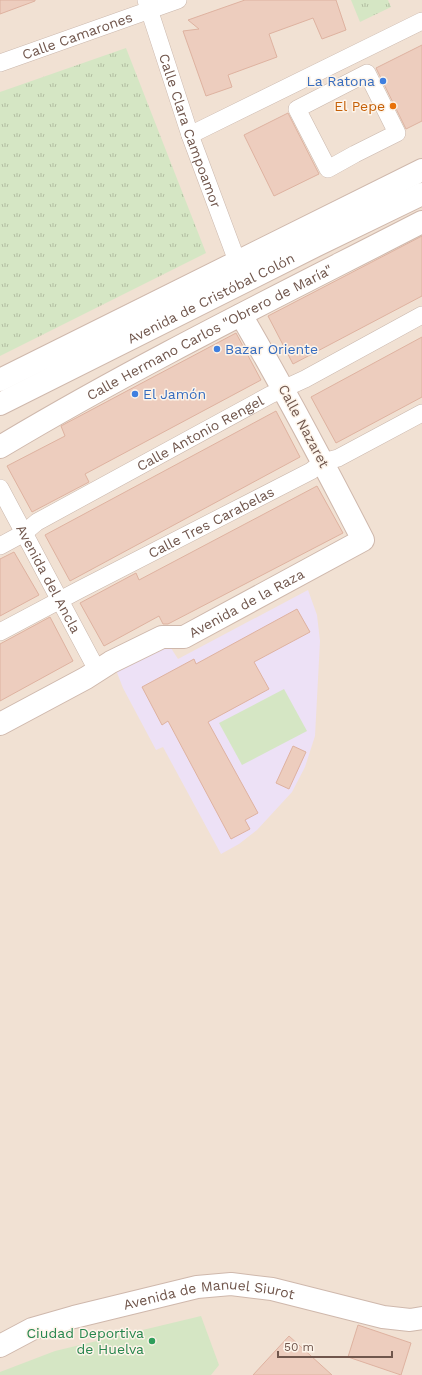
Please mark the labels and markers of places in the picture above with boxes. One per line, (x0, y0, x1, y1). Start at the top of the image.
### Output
place label: La Ratona (306, 73, 375, 89)
marker: La Ratona (378, 76, 388, 86)
place label: El Pepe (334, 98, 385, 114)
marker: El Pepe (388, 101, 398, 111)
place label: Bazar Oriente (225, 341, 318, 357)
marker: Bazar Oriente (212, 344, 222, 354)
place label: El Jamón (143, 386, 206, 402)
marker: El Jamón (130, 389, 140, 399)
place label: Ciudad Deportiva de Huelva (27, 1325, 144, 1357)
marker: Ciudad Deportiva de Huelva (147, 1336, 157, 1346)

